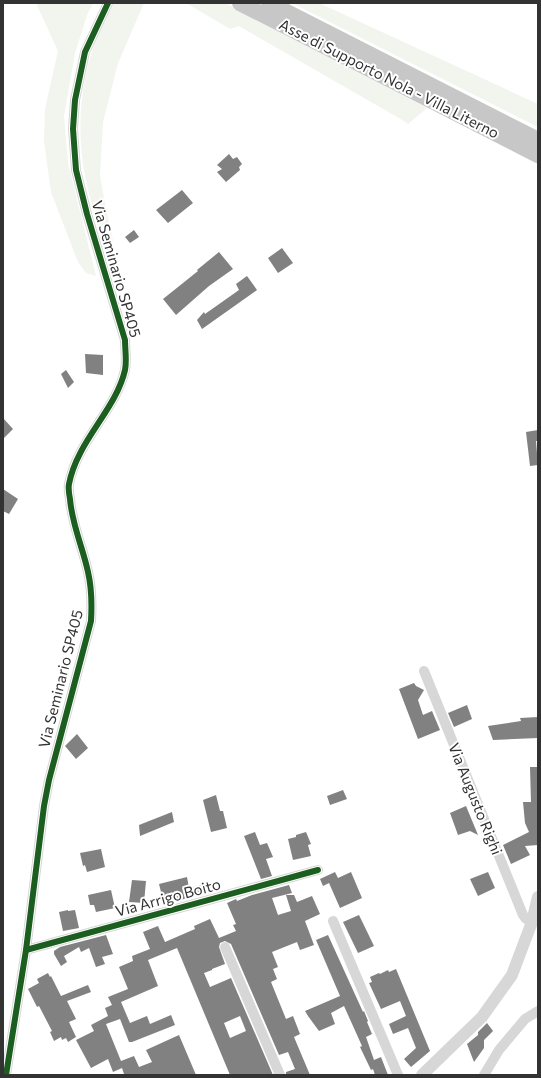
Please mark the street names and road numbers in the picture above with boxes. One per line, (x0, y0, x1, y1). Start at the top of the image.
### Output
street label: Asse di Supporto Nola - Villa Literno (277, 15, 502, 142)
street label: Via Seminario SP405 (89, 198, 145, 339)
street label: Via Seminario SP405 (34, 608, 86, 750)
street label: Via Augusto Righi (445, 740, 507, 857)
street label: Via Arrigo Boito (113, 874, 222, 920)

